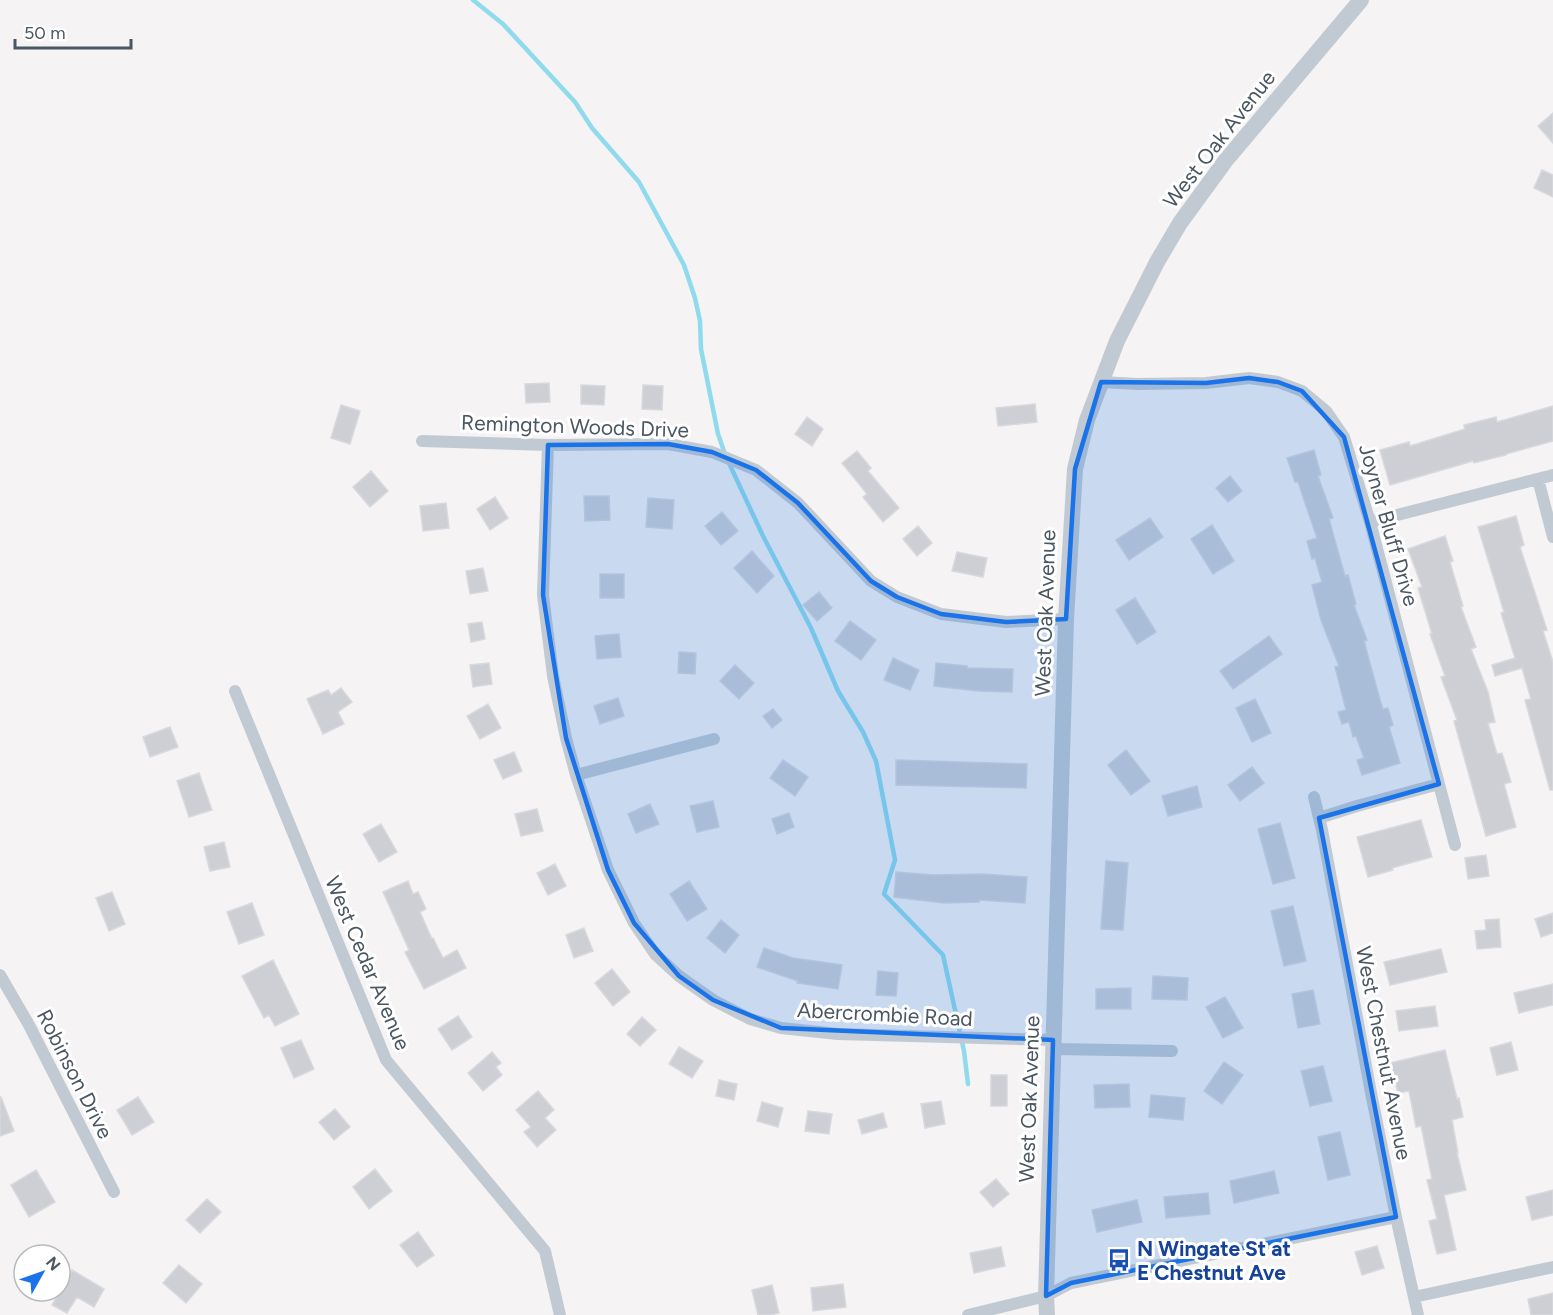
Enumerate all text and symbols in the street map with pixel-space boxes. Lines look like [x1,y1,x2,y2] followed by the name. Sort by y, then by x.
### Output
[15,12,130,50] scale bar
[24,22,66,44] text: 50 m
[1158,65,1280,213] street label: West Oak Avenue
[461,410,689,442] street label: Remington Woods Drive
[1354,441,1424,609] street label: Joyner Bluff Drive
[1030,529,1060,697] street label: West Oak Avenue
[320,872,416,1054] street label: West Cedar Avenue
[1351,944,1417,1162] street label: West Chestnut Avenue
[797,997,973,1031] street label: Abercrombie Road
[32,1005,118,1143] street label: Robinson Drive
[1014,1015,1044,1183] street label: West Oak Avenue
[1137,1236,1291,1285] place label: N Wingate St at E Chestnut Ave
[12,1243,72,1303] north arrow
[1106,1247,1132,1273] bus stop icon: N Wingate St at E Chestnut Ave
[42,1253,64,1275] text: N

